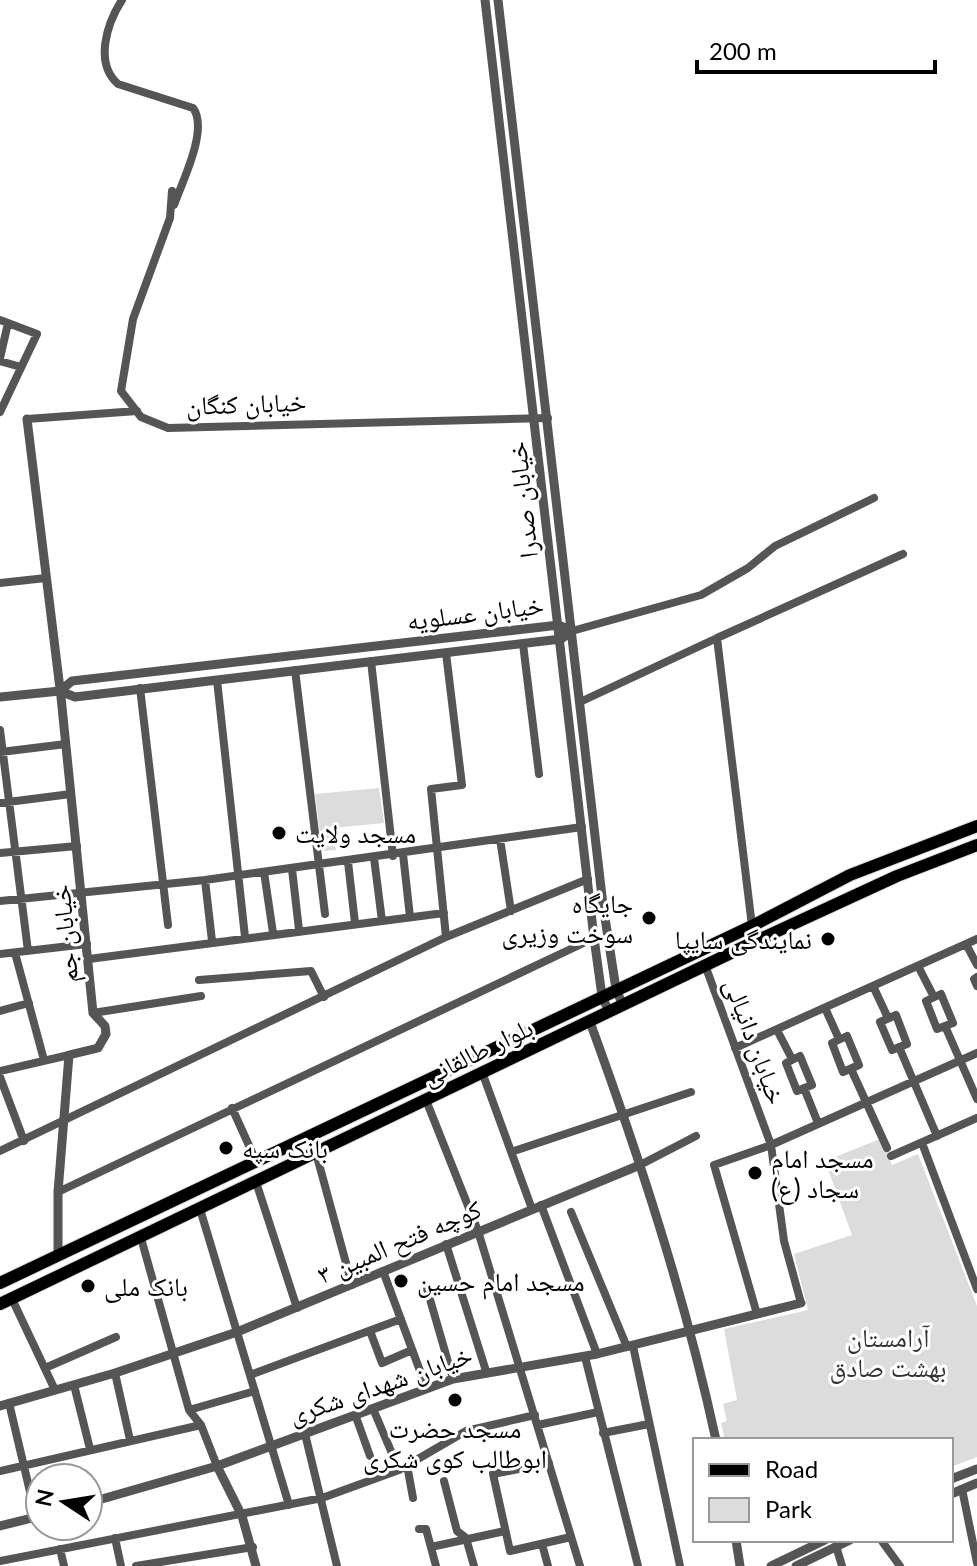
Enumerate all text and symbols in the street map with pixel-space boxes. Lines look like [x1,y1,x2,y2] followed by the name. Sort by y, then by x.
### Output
[697,24,935,74] scale bar
[709,36,777,65] text: 200 m
[185,385,307,422] street label: خیابان کنگان
[500,440,545,560] street label: خیابان صدرا
[405,588,545,637] street label: خیابان عسلویه
[295,817,416,849] place label: مسجد ولایت
[270,824,288,842] marker: مسجد ولایت
[44,883,86,984] street label: خیابان جم
[502,887,633,950] place label: جایگاه سوخت وزیری
[640,909,658,927] marker: جایگاه سوخت وزیری
[675,923,812,956] place label: نمایندگی سایپا
[819,930,837,948] marker: نمایندگی سایپا
[718,974,794,1109] street label: خیابان دانیالی
[416,1010,538,1092] street label: بلوار طالقانی
[242,1132,328,1165] place label: بانک سپه
[217,1139,235,1157] marker: بانک سپه
[771,1142,874,1205] place label: مسجد امام سجاد (ع)
[746,1164,764,1182] marker: مسجد امام سجاد (ع)
[312,1192,487,1292] street label: کوچه فتح المبین ۳
[417,1265,585,1300] place label: مسجد امام حسین
[104,1270,188,1303] place label: بانک ملی
[392,1272,410,1290] marker: مسجد امام حسین
[79,1277,97,1295] marker: بانک ملی
[830,1321,946,1384] park label: آرامستان بهشت صادق
[284,1338,476,1431] street label: خیابان شهدای شکری
[446,1391,464,1409] marker: مسجد حضرت ابوطالب کوی شکری
[363,1412,547,1475] place label: مسجد حضرت ابوطالب کوی شکری
[693,1438,953,1542] legend
[765,1454,818,1483] text: Road
[24,1462,104,1542] north arrow
[29,1487,59,1509] text: N
[765,1494,813,1523] text: Park

